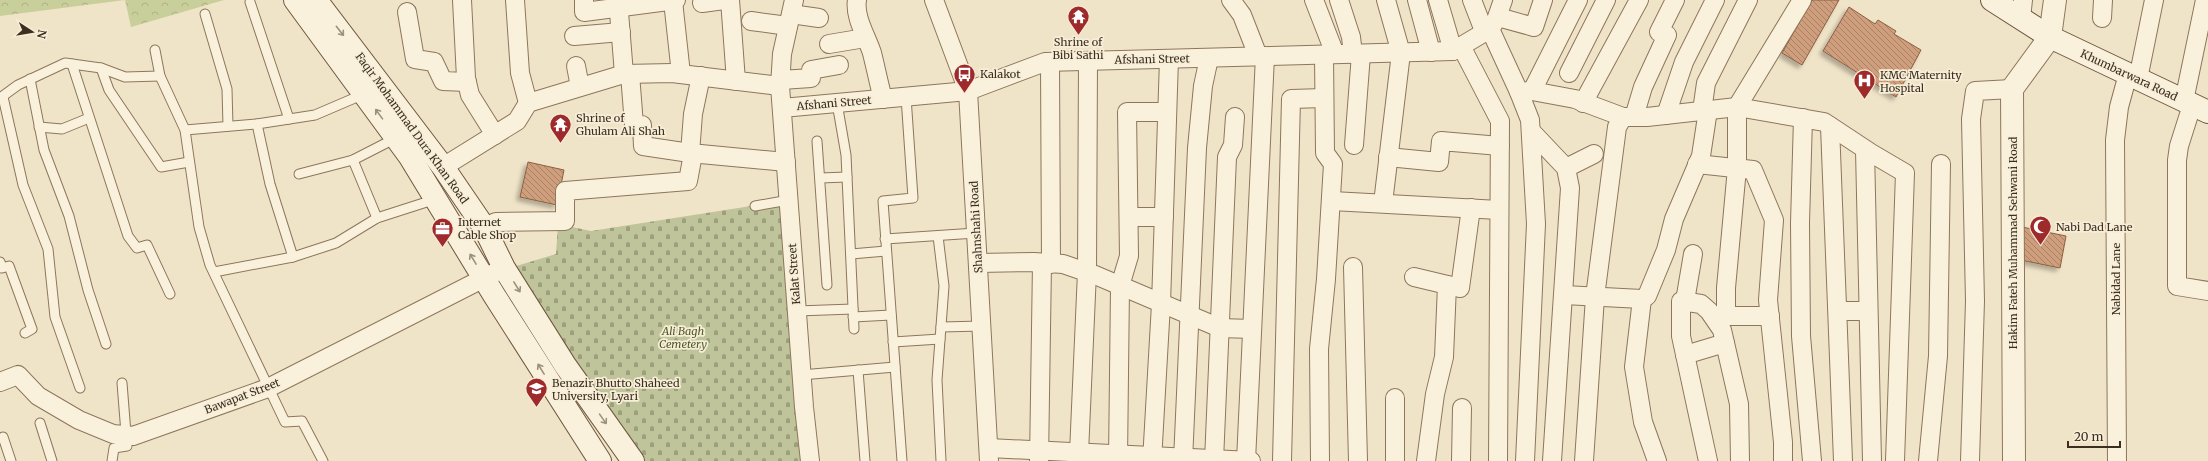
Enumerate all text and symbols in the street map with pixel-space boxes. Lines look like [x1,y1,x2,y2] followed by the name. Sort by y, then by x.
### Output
[1065,3,1091,36] temple icon: Shrine of Bibi Sathi
[12,12,52,52] north arrow
[335,25,344,36] one-way arrow
[34,28,50,40] text: N
[1052,35,1104,62] place label: Shrine of Bibi Sathi
[2078,46,2180,104] street label: Khumbarwara Road
[352,50,472,207] street label: Faqir Mohammad Dura Khan Road
[1113,51,1190,67] street label: Afshani Street
[952,61,978,94] bus stop icon: Kalakot
[980,67,1021,81] place label: Kalakot
[1851,68,1877,101] hospital icon: KMC Maternity Hospital
[1880,68,1962,95] place label: KMC Maternity Hospital
[795,93,873,113] street label: Afshani Street
[375,109,384,120] one-way arrow
[548,111,574,144] temple icon: Shrine of Ghulam Ali Shah
[576,111,666,138] place label: Shrine of Ghulam Ali Shah
[2006,136,2020,349] street label: Hakim Fateh Muhammad Sehwani Road
[967,180,985,274] street label: Shahnshahi Road
[2028,214,2054,247] mosque icon: Nabi Dad Lane
[430,215,456,248] office icon: Internet Cable Shop
[458,215,516,242] place label: Internet Cable Shop
[2056,220,2133,234] place label: Nabi Dad Lane
[785,242,803,305] street label: Kalat Street
[2109,243,2123,315] street label: Nabidad Lane
[468,253,476,265] one-way arrow
[513,281,521,293] one-way arrow
[659,324,707,351] park label: Ali Bagh Cemetery
[537,363,545,375] one-way arrow
[202,375,282,417] street label: Bawapat Street
[523,376,549,409] school or university icon: Benazir Bhutto Shaheed University, Lyari
[552,376,680,403] place label: Benazir Bhutto Shaheed University, Lyari
[599,413,607,424] one-way arrow
[2068,423,2120,449] scale bar
[2074,429,2103,444] text: 20 m

